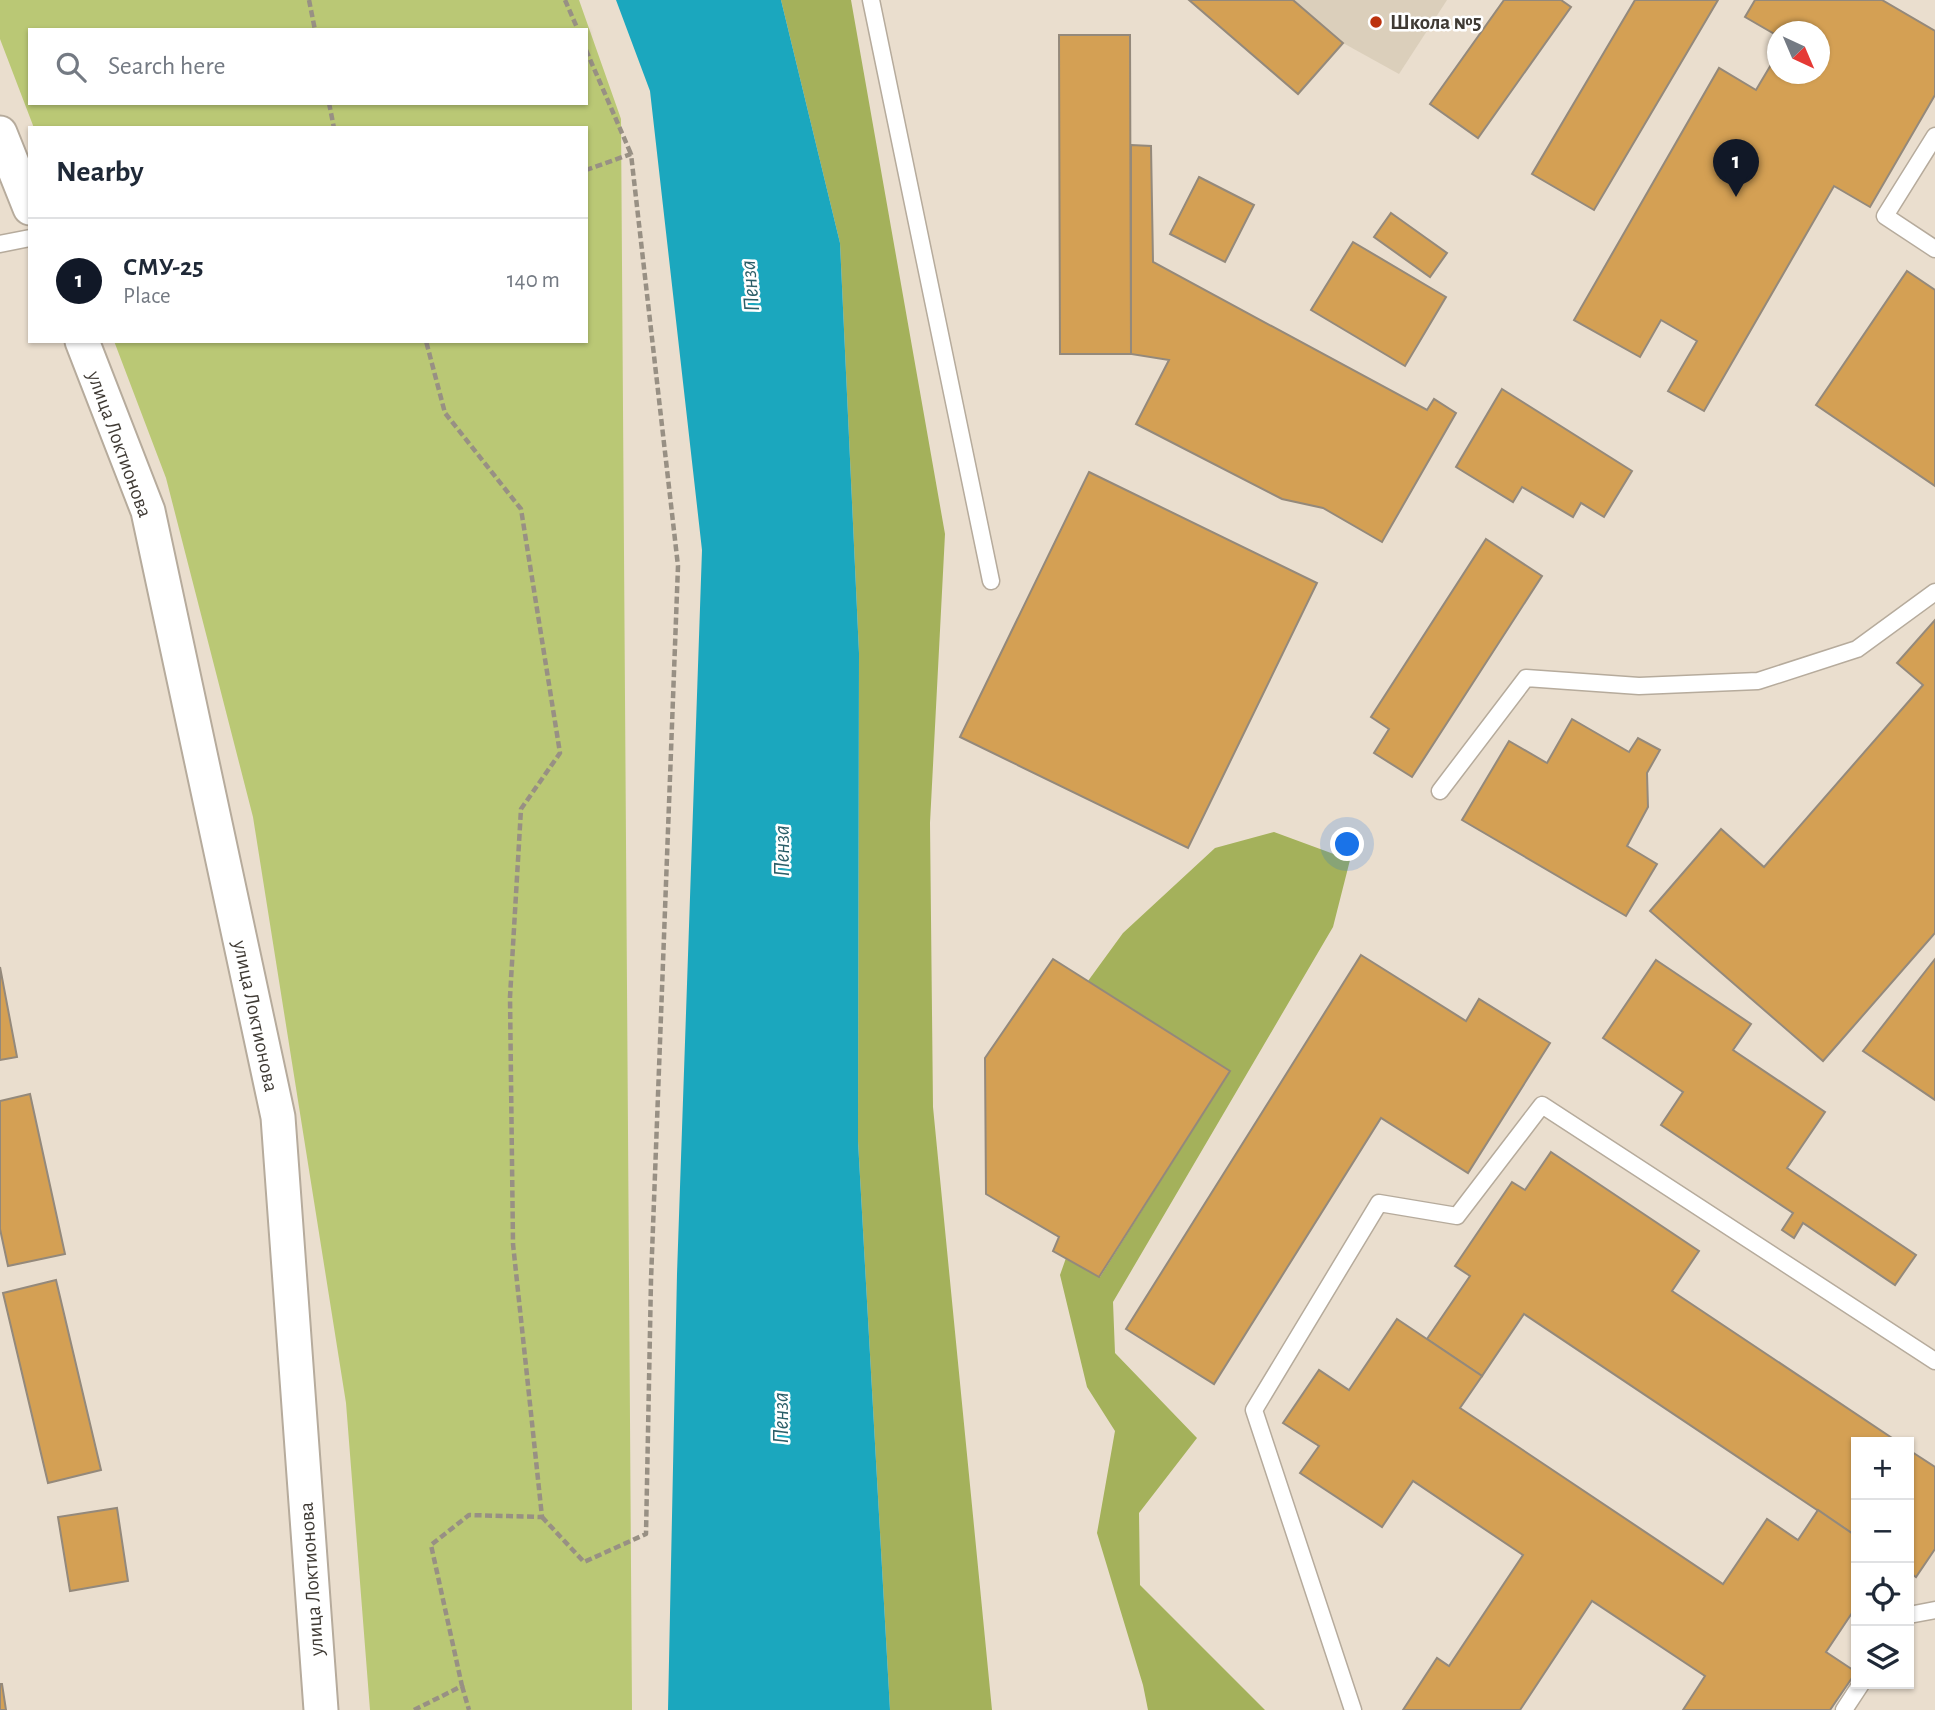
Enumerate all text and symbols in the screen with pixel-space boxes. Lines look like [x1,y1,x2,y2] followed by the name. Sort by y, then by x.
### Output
[1390,12,1482,33] place label: Школа №5
[1368,14,1384,30] marker: Школа №5
[1767,21,1830,84] north arrow
[28,28,588,105] search box
[52,48,90,86] icon: search
[108,53,226,79] text: Search here
[1713,139,1759,197] pin: 1
[56,157,144,187] text: Nearby
[123,254,204,280] text: СМУ-25
[737,259,764,313] water label: Пенза
[75,269,83,292] text: 1
[507,269,560,292] text: 140 m
[123,285,171,308] text: Place
[83,367,156,521] street label: улица Локтионова
[771,825,794,877] water label: Пенза
[1330,827,1364,861] your location
[229,937,282,1094] street label: улица Локтионова
[770,1392,793,1444] water label: Пенза
[1851,1437,1914,1689] map controls
[1851,1437,1914,1500] button: +
[1851,1500,1914,1563] button: −
[296,1501,327,1658] street label: улица Локтионова
[1851,1563,1914,1626] button: locate
[1851,1626,1914,1689] button: layers

